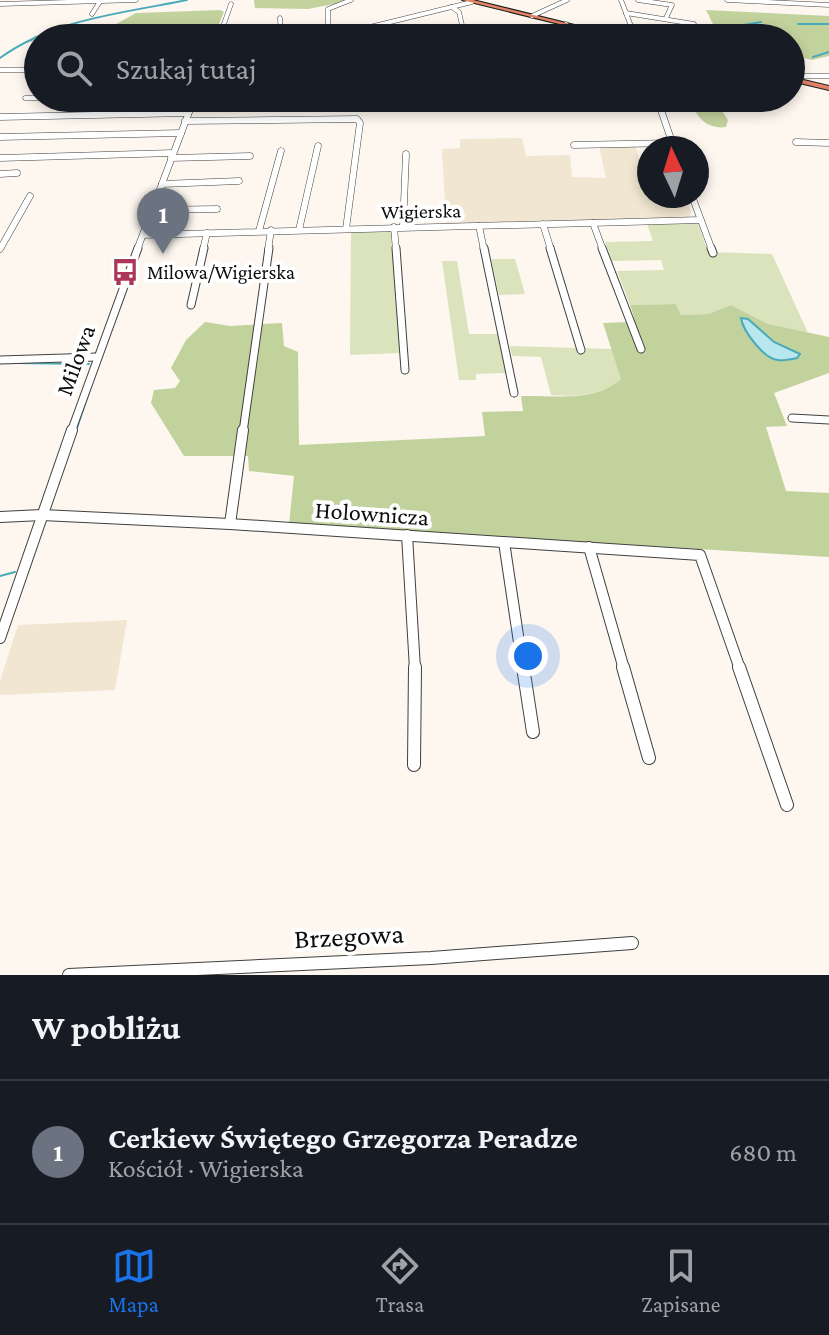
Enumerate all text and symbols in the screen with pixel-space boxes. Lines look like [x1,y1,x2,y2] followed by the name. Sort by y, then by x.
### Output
[24,24,805,112] search box
[52,46,96,90] icon: search
[116,52,256,85] text: Szukaj tutaj
[637,136,709,208] north arrow
[137,188,189,254] pin: 1
[381,199,461,224] street label: Wigierska
[110,257,140,287] bus stop icon: Milowa/Wigierska
[147,261,295,284] place label: Milowa/Wigierska
[50,321,100,399] street label: Milowa
[314,496,430,530] street label: Holownicza
[508,636,548,676] your location
[293,918,405,954] street label: Brzegowa
[32,1009,181,1046] text: W pobliżu
[108,1121,578,1154] text: Cerkiew Świętego Grzegorza Peradze
[53,1138,63,1167] text: 1
[729,1138,797,1167] text: 680 m
[108,1154,304,1183] text: Kościół · Wigierska
[109,1244,159,1317] tab: Mapa
[376,1244,424,1317] tab: Trasa
[641,1244,720,1317] tab: Zapisane

